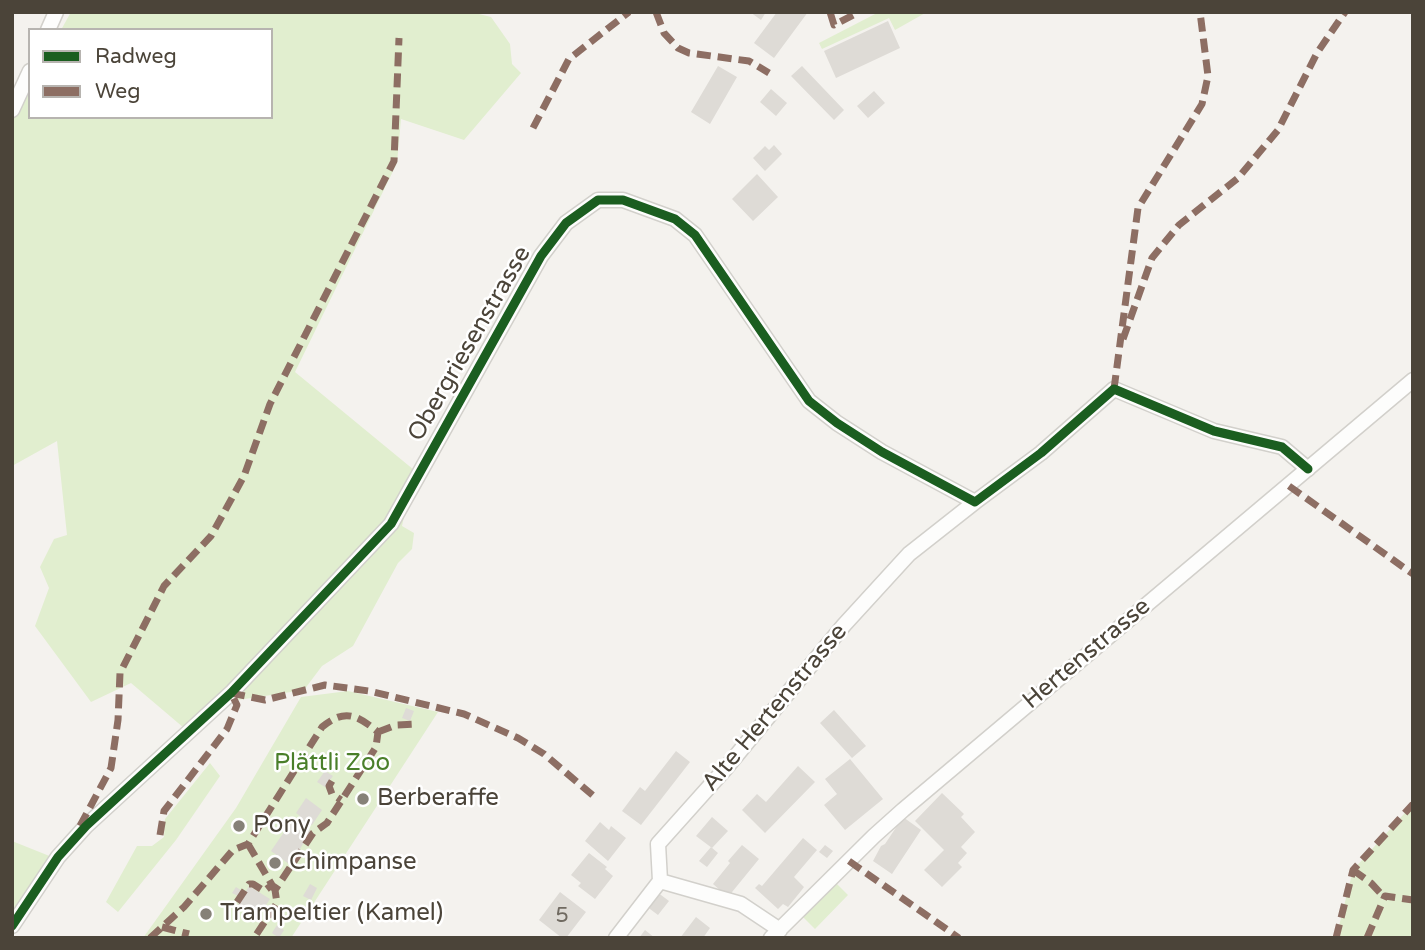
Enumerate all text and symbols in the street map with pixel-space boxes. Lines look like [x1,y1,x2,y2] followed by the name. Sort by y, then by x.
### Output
[28,28,273,119] legend
[95,44,177,69] text: Radweg
[95,79,140,104] text: Weg
[402,241,538,447] street label: Obergriesenstrasse
[1017,592,1157,716] street label: Hertenstrasse
[696,618,854,798] street label: Alte Hertenstrasse
[274,750,390,778] park label: Plättli Zoo
[377,785,499,813] place label: Berberaffe
[355,791,371,807] marker: Berberaffe
[253,812,311,840] place label: Pony
[231,818,247,834] marker: Pony
[289,849,417,877] place label: Chimpanse
[267,855,283,871] marker: Chimpanse
[220,900,443,928] place label: Trampeltier (Kamel)
[555,903,569,929] house number: 5
[198,906,214,922] marker: Trampeltier (Kamel)

